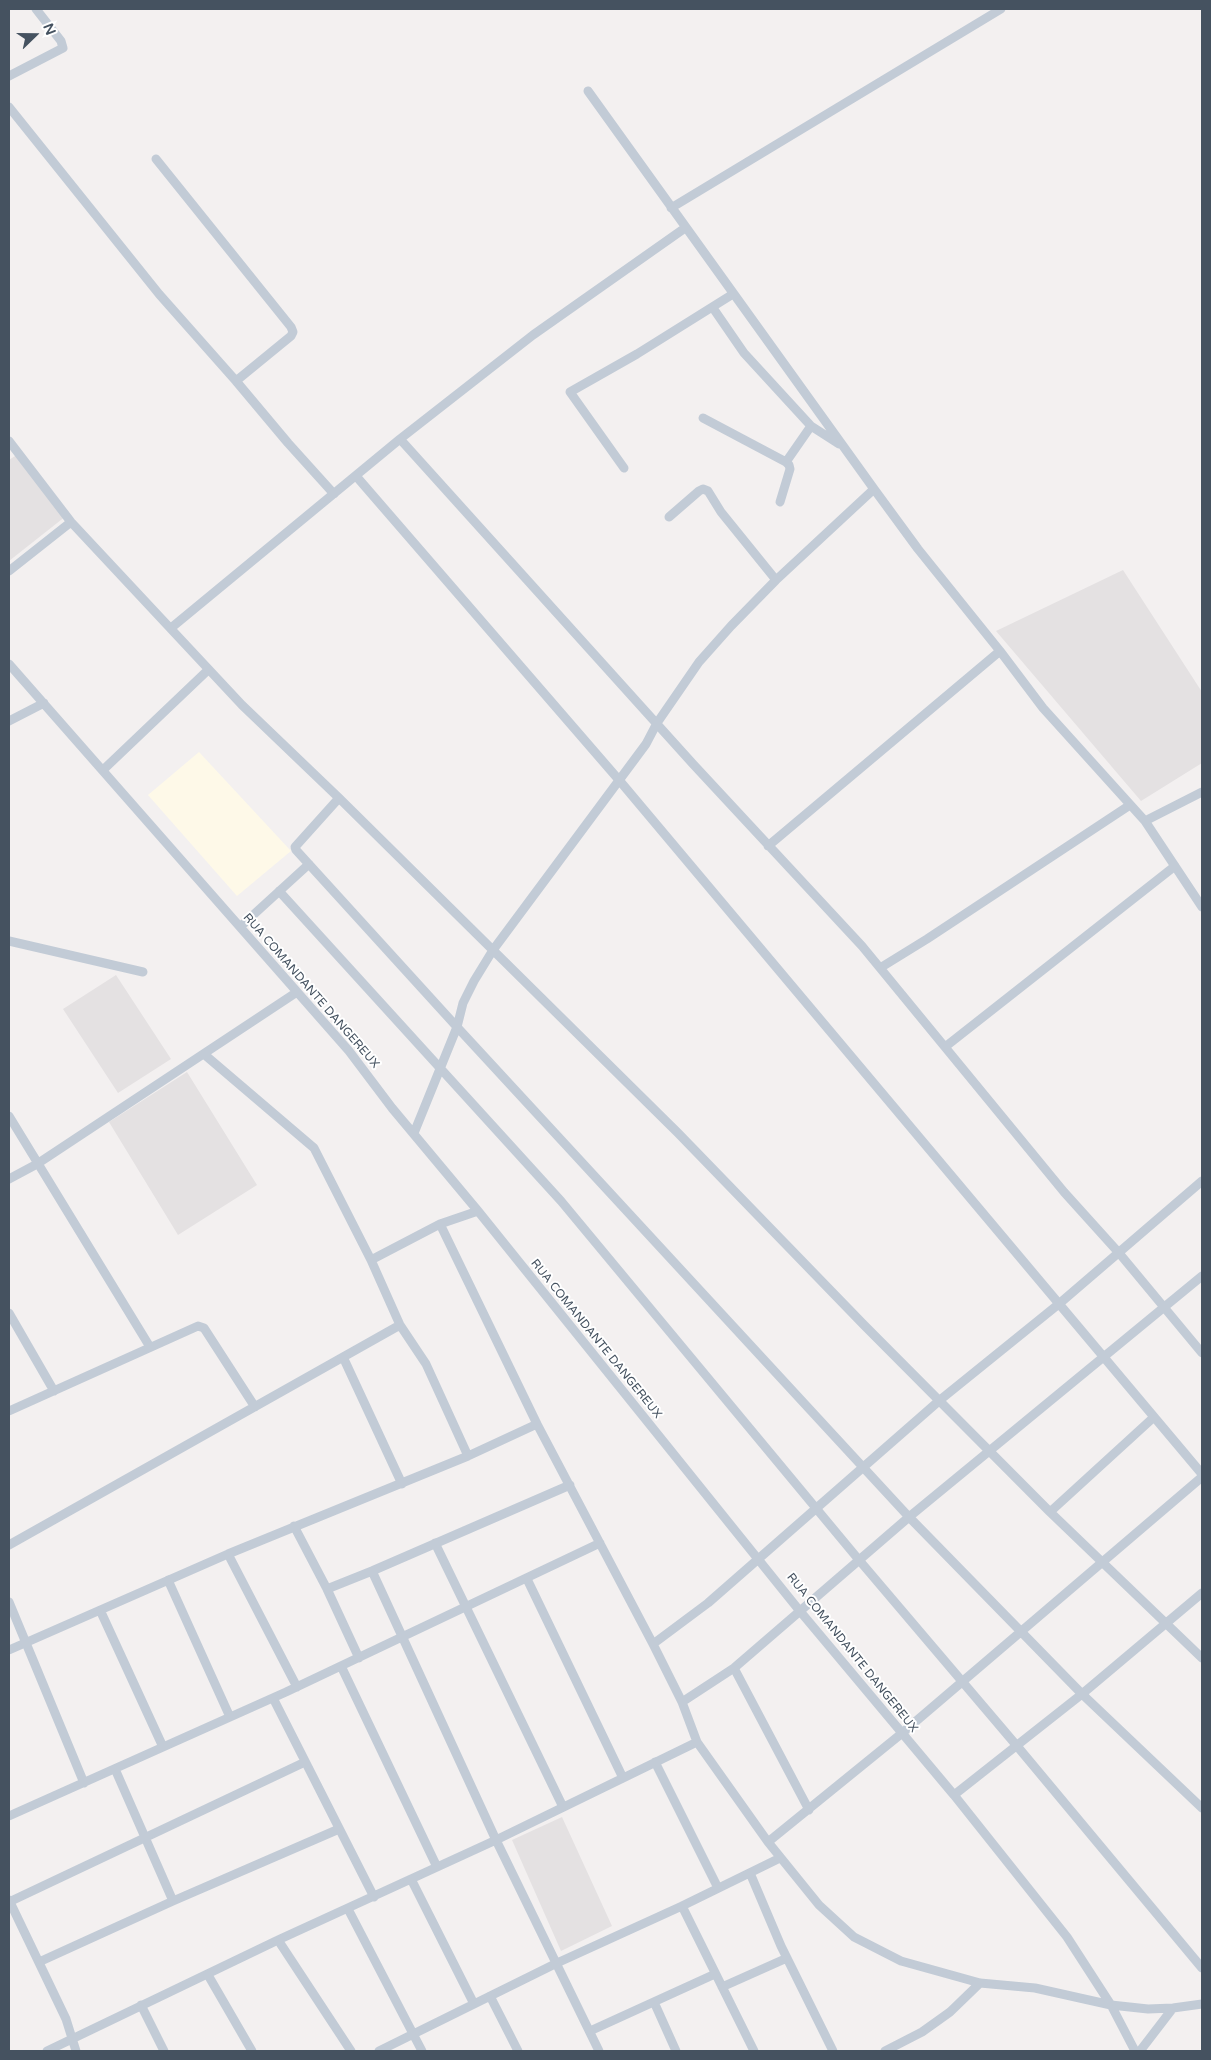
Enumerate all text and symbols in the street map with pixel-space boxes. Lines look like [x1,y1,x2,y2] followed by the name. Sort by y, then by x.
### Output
[10,10,60,60] north arrow
[39,21,59,38] text: N
[240,911,382,1071] street label: RUA COMANDANTE DANGEREUX
[527,1257,665,1421] street label: RUA COMANDANTE DANGEREUX
[783,1571,921,1735] street label: RUA COMANDANTE DANGEREUX

